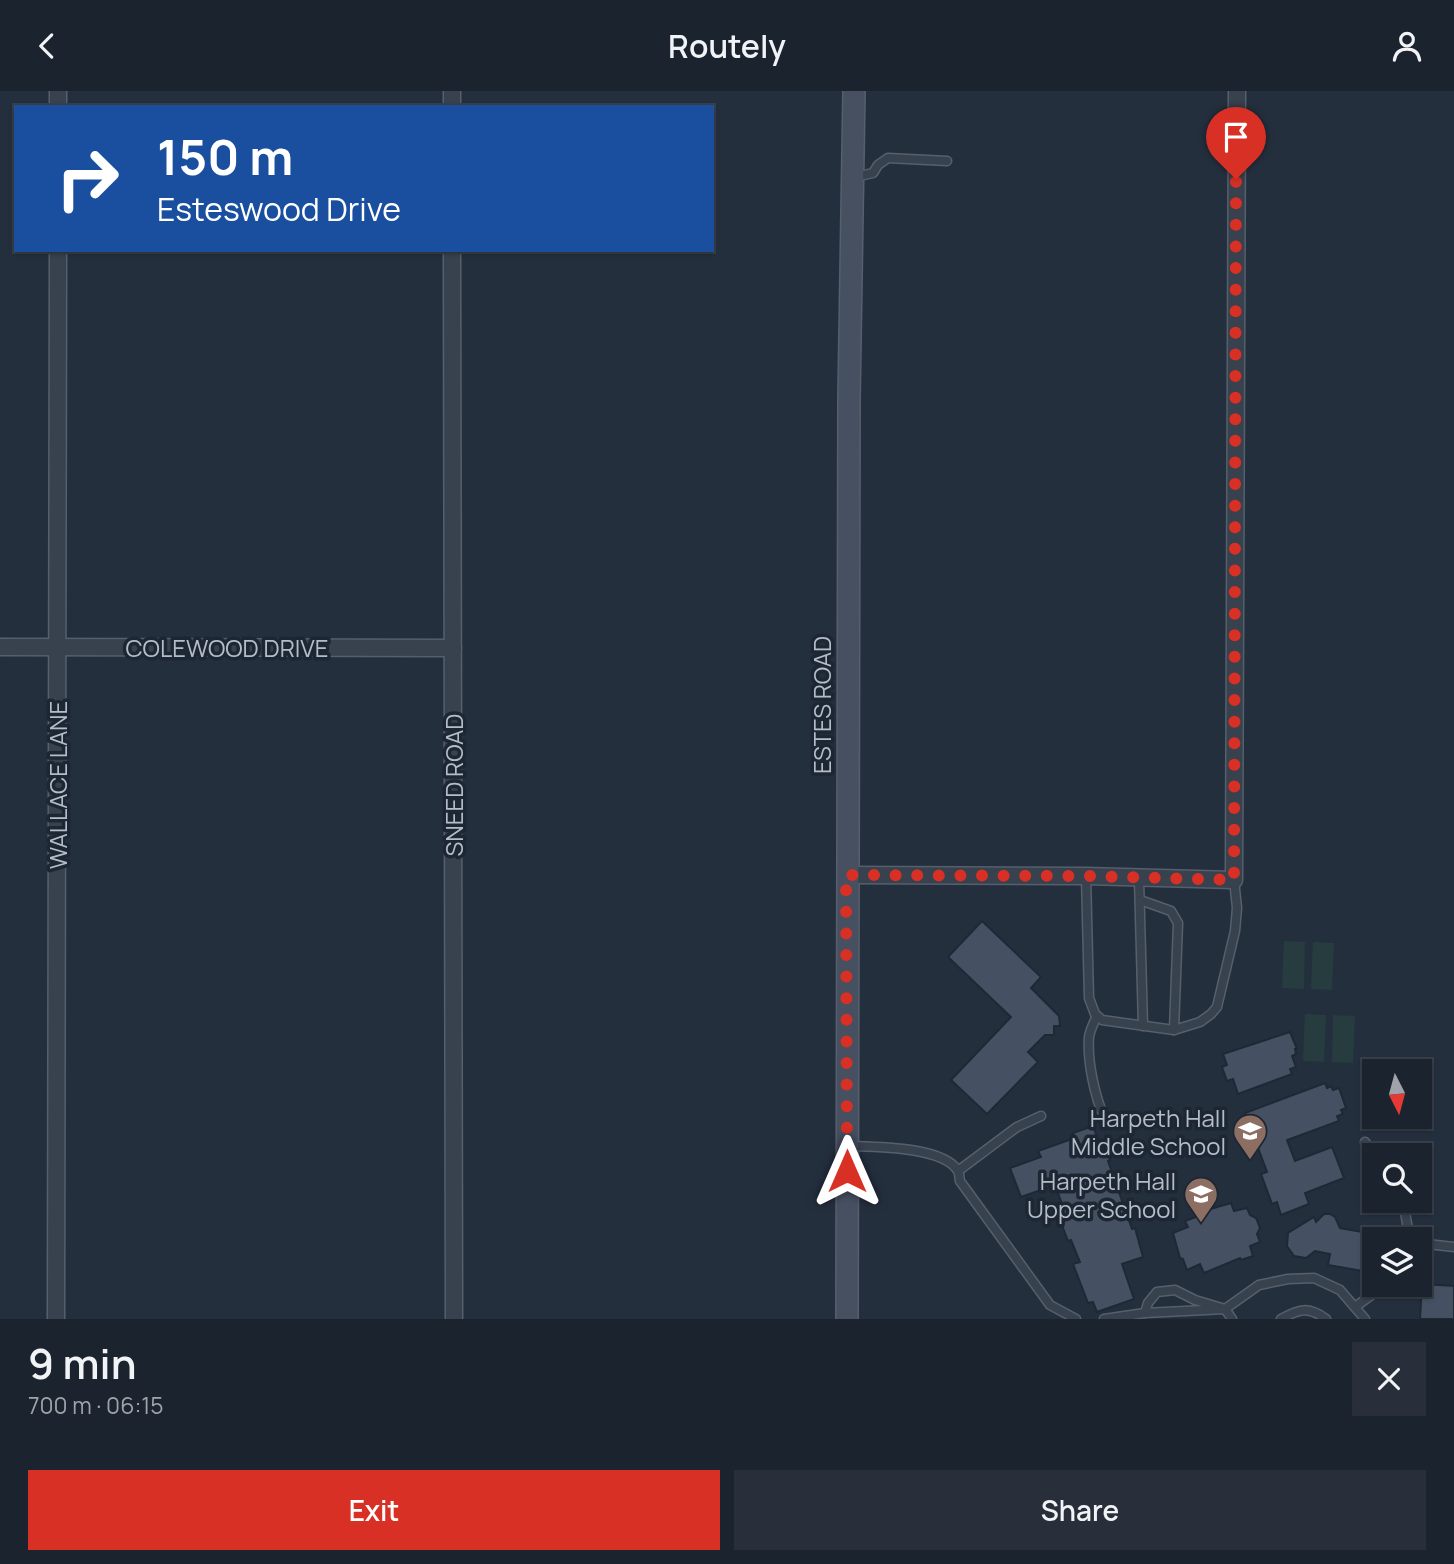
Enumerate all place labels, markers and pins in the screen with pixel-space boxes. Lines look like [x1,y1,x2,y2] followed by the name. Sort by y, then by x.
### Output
[1206,107,1266,179] pin
[1071,1101,1226,1162] place label: Harpeth Hall Middle School
[1231,1112,1269,1161] school or university icon: Harpeth Hall Middle School
[1027,1164,1176,1225] place label: Harpeth Hall Upper School
[1182,1175,1220,1224] school or university icon: Harpeth Hall Upper School

